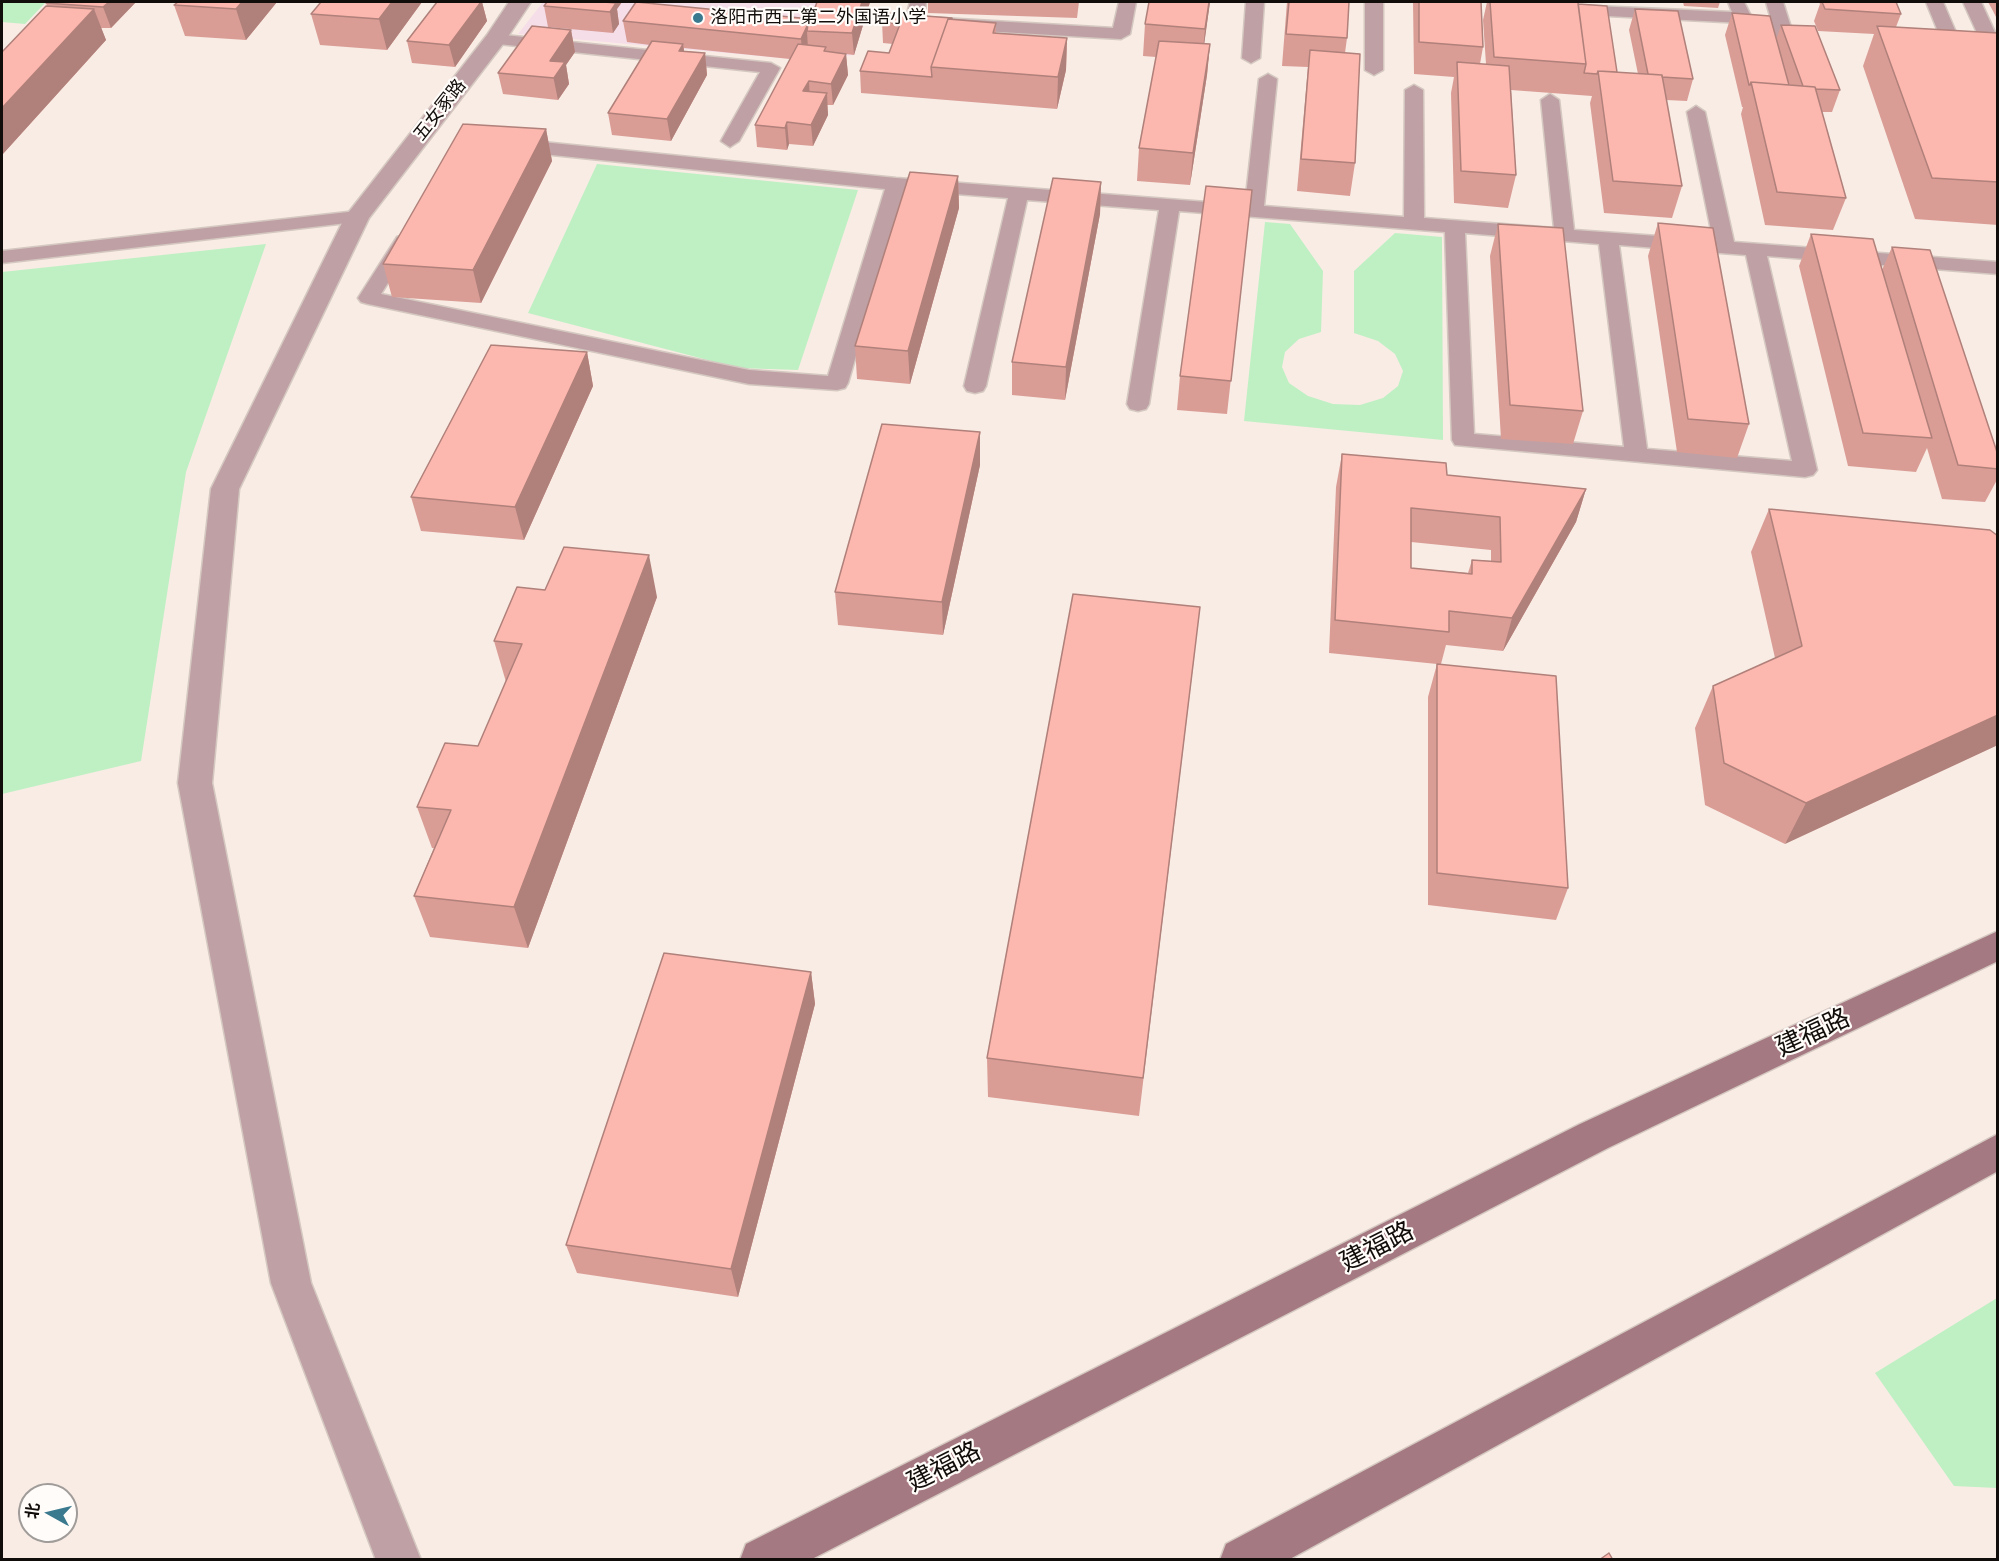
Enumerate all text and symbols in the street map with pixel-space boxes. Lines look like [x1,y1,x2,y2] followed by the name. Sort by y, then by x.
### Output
[710,7,926,29] place label: 洛阳市西工第二外国语小学
[691,11,705,25] marker: 洛阳市西工第二外国语小学
[409,75,471,145] street label: 五女冢路
[1771,1002,1855,1064] street label: 建福路
[1335,1215,1419,1279] street label: 建福路
[902,1435,986,1499] street label: 建福路
[18,1483,78,1543] north arrow
[21,1501,43,1520] text: 北

